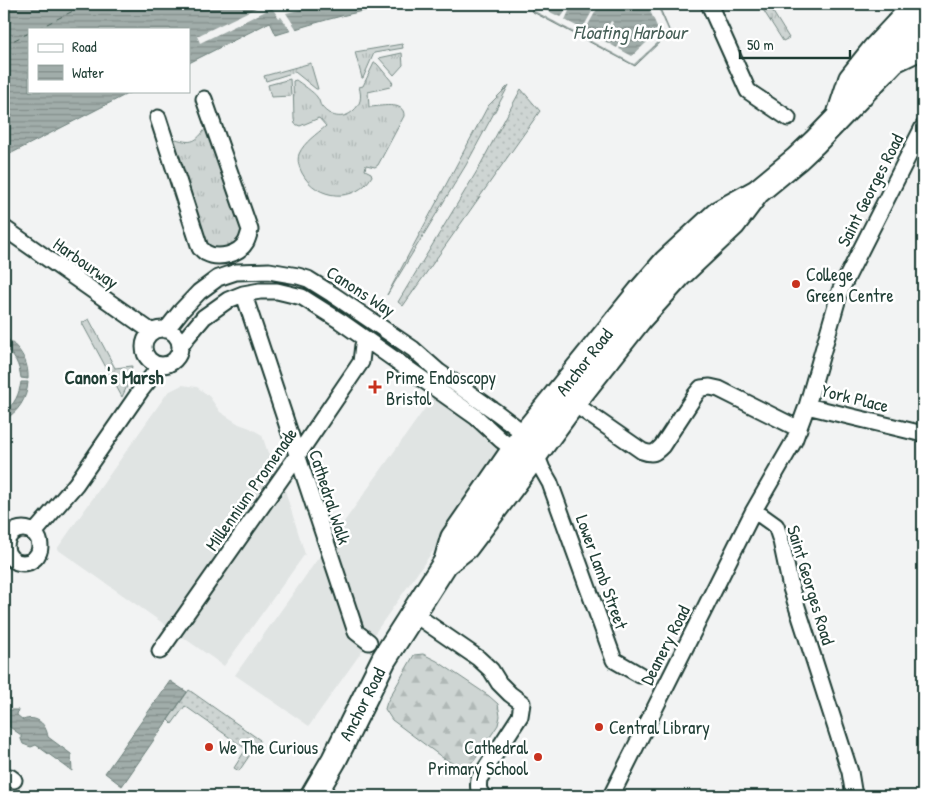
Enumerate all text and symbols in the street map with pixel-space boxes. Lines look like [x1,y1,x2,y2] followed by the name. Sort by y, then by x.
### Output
[573,19,689,45] water label: Floating Harbour
[28,28,190,92] legend
[740,28,850,60] scale bar
[747,34,774,55] text: 50 m
[72,36,97,57] text: Road
[72,62,104,83] text: Water
[831,129,909,251] street label: Saint Georges Road
[48,231,124,295] street label: Harbourway
[322,259,401,323] street label: Canons Way
[806,262,894,308] place label: College Green Centre
[790,278,802,290] marker: College Green Centre
[550,323,618,401] street label: Anchor Road
[65,364,163,390] district label: Canon's Marsh
[386,365,496,411] place label: Prime Endoscopy Bristol
[819,378,891,418] street label: York Place
[368,380,382,394] marker: Prime Endoscopy Bristol
[199,422,303,556] street label: Millennium Promenade
[303,446,357,548] street label: Cathedral Walk
[570,511,635,633] street label: Lower Lamb Street
[781,522,841,648] street label: Saint Georges Road
[634,601,696,689] street label: Deanery Road
[333,663,391,745] street label: Anchor Road
[609,715,710,740] place label: Central Library
[593,721,605,733] marker: Central Library
[219,735,318,760] place label: We The Curious
[428,735,528,781] place label: Cathedral Primary School
[203,741,215,753] marker: We The Curious
[532,751,544,763] marker: Cathedral Primary School

